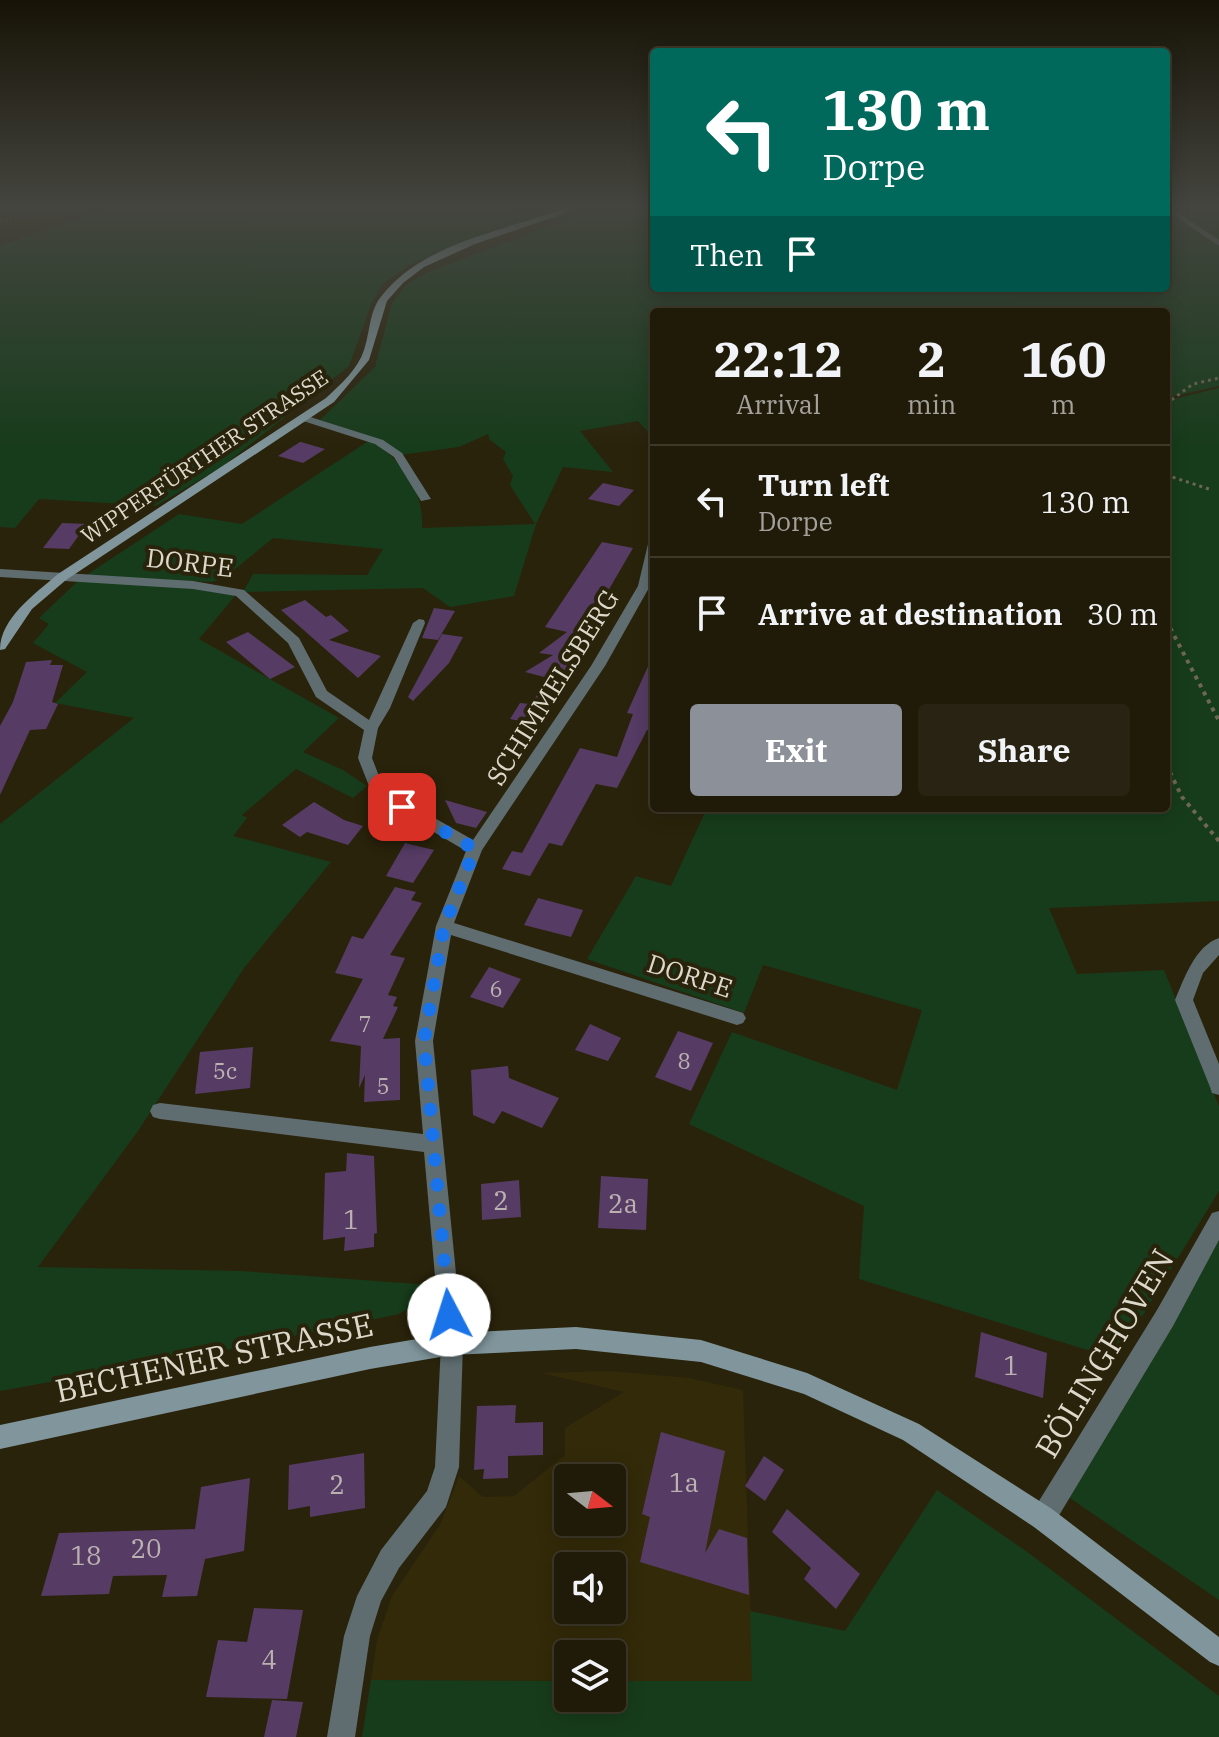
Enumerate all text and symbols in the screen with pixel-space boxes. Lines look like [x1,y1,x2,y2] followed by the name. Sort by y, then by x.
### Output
[822,73,990,145] text: 130 m
[690,80,794,184] icon: left
[822,143,925,190] text: Dorpe
[780,232,824,276] icon: arrive
[690,235,764,274] text: Then
[714,328,843,390] text: 22:12
[917,328,946,390] text: 2
[1020,328,1106,390] text: 160
[75,362,333,550] street label: WIPPERFÜRTHER STRASSE
[736,387,821,421] text: Arrival
[907,387,956,421] text: min
[1051,387,1076,421] text: m
[758,465,890,504] text: Turn left
[690,479,734,523] icon: left
[1040,482,1130,521] text: 130 m
[758,504,833,538] text: Dorpe
[144,540,236,584] street label: DORPE
[478,583,626,791] street label: SCHIMMELSBERG
[690,591,734,635] icon: arrive
[758,594,1063,633] text: Arrive at destination
[1087,594,1158,633] text: 30 m
[690,704,902,796] button: Exit
[918,704,1130,796] button: Share
[368,773,436,841] pin
[380,785,424,829] icon: arrive
[643,945,737,1005] street label: DORPE
[489,974,503,1003] house number: 6
[358,1009,372,1038] house number: 7
[677,1046,691,1075] house number: 8
[213,1056,237,1085] house number: 5c
[376,1071,390,1100] house number: 5
[493,1183,509,1217] house number: 2
[608,1186,638,1220] house number: 2a
[343,1202,359,1236] house number: 1
[1025,1241,1183,1465] street label: BÖLINGHOVEN
[407,1273,491,1357] position arrow
[51,1303,377,1411] street label: BECHENER STRASSE
[1003,1348,1019,1382] house number: 1
[554,1464,626,1536] north arrow
[554,1464,626,1712] map controls
[669,1465,699,1499] house number: 1a
[329,1467,345,1501] house number: 2
[130,1531,162,1565] house number: 20
[70,1538,102,1572] house number: 18
[554,1552,626,1624] button: sound
[554,1640,626,1712] button: layers
[261,1642,277,1676] house number: 4

